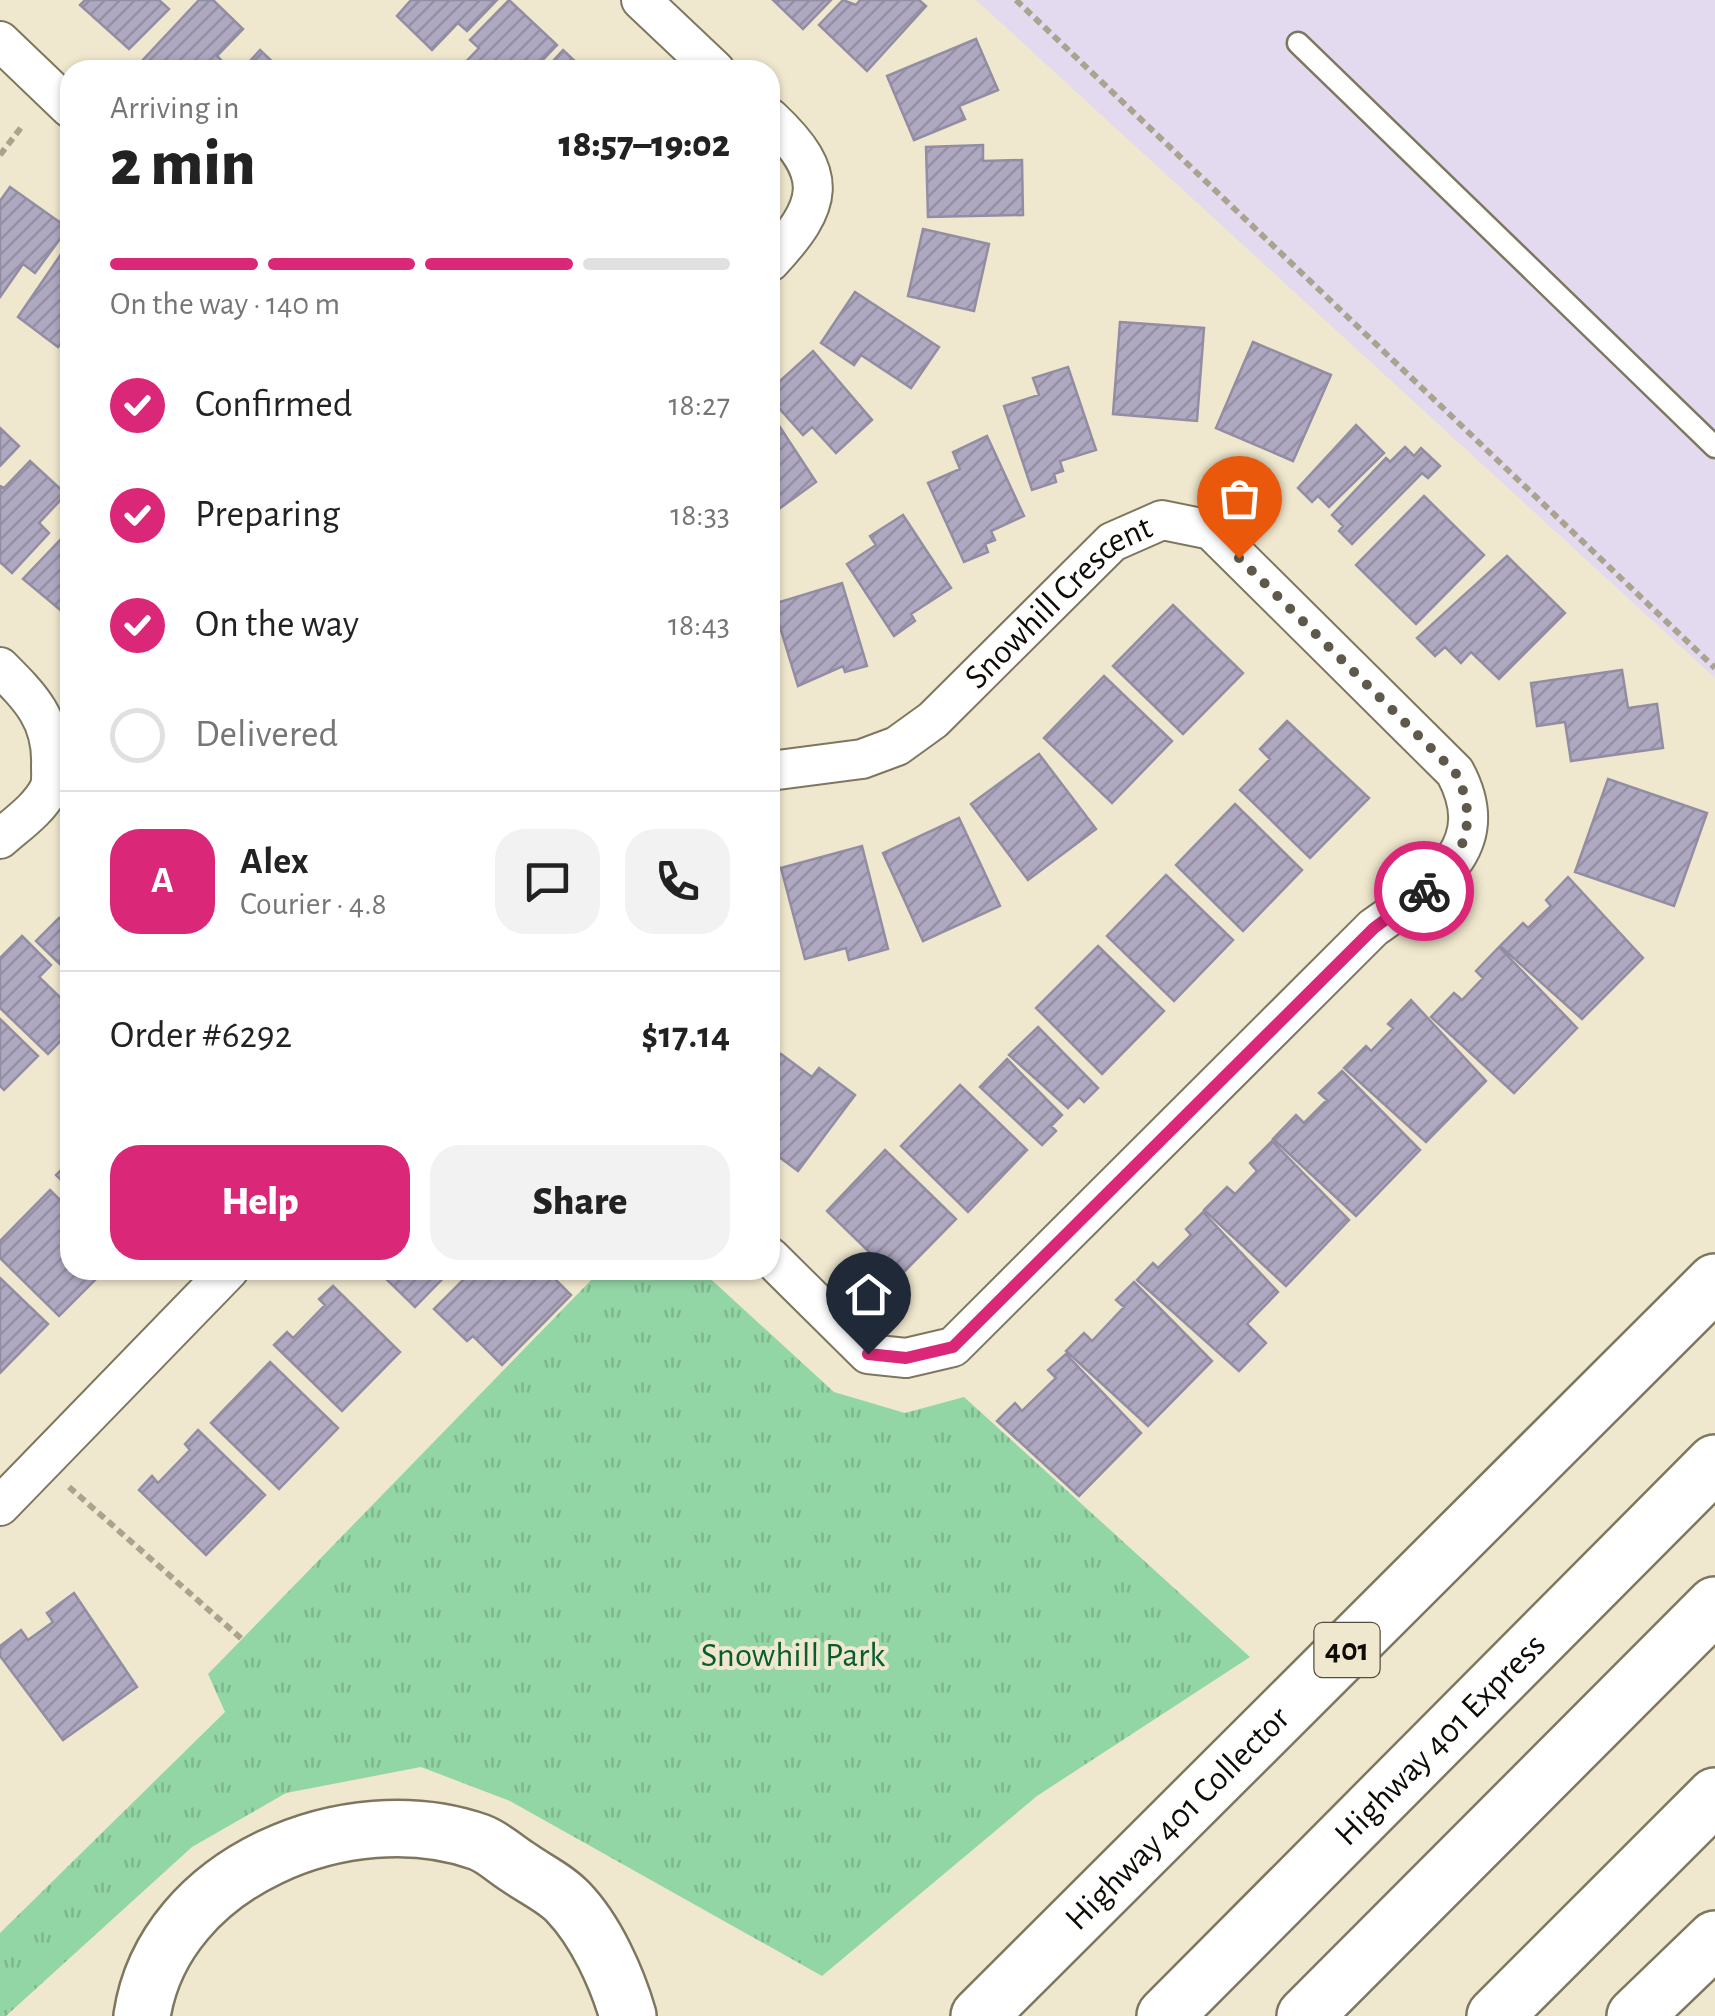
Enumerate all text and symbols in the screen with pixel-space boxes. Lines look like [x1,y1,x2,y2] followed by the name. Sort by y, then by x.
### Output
[110,92,239,124] text: Arriving in
[559,126,730,164] text: 18:57–19:02
[110,132,256,197] text: 2 min
[110,288,340,320] text: On the way · 140 m
[110,378,165,433] icon: check
[195,386,352,424] text: Confirmed
[669,389,730,421] text: 18:27
[1197,456,1282,559] pin
[1212,471,1267,526] icon: bag
[110,488,165,543] icon: check
[195,496,340,534] text: Preparing
[670,499,730,531] text: 18:33
[958,509,1157,695] street label: Snowhill Crescent
[110,598,165,653] icon: check
[195,606,359,644] text: On the way
[668,609,730,641] text: 18:43
[195,716,338,754] text: Delivered
[495,829,600,934] button: chat
[625,829,730,934] button: phone
[1374,841,1474,941] courier
[240,843,309,881] text: Alex
[151,862,174,900] text: A
[1397,864,1452,919] icon: bike
[240,888,387,920] text: Courier · 4.8
[110,1017,292,1055] text: Order #6292
[641,1017,730,1055] text: $17.14
[110,1145,410,1260] button: Help
[430,1145,730,1260] button: Share
[826,1252,911,1355] pin
[841,1267,896,1322] icon: home
[1314,1623,1380,1677] road number: 401
[1328,1627,1552,1852] street label: Highway 401 Express
[701,1638,885,1673] park label: Snowhill Park
[1059,1699,1296,1937] street label: Highway 401 Collector

